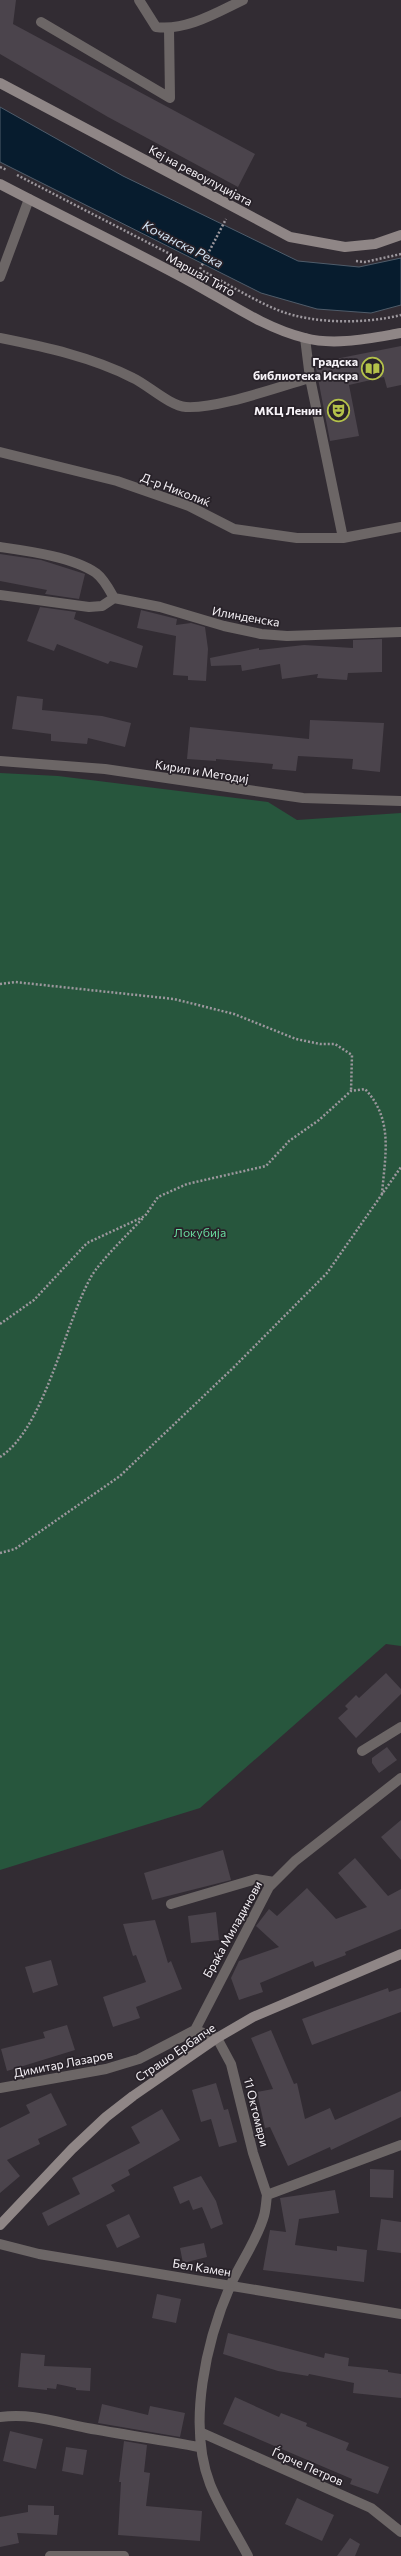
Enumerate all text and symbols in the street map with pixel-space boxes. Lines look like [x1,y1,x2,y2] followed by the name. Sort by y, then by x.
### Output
[147,142,255,208] street label: Кеј на ревоулуцијата
[140,217,226,271] water label: Кочанска Река
[164,249,238,299] street label: Маршал Тито
[253,354,358,382] place label: Градска библиотека Искра
[360,355,386,381] library icon: Градска библиотека Искра
[325,397,351,423] theatre icon: МКЦ Ленин
[254,403,322,417] place label: МКЦ Ленин
[139,469,213,509] street label: Д-р Николиќ
[211,603,281,629] street label: Илинденска
[154,757,250,785] street label: Кирил и Методиј
[174,1225,226,1239] park label: Локубија
[200,1878,264,1980] street label: Браќа Миладинови
[132,2020,218,2084] street label: Страшо Ербапче
[12,2047,114,2079] street label: Димитар Лазаров
[242,2076,272,2148] street label: 11 Октомври
[172,2255,232,2279] street label: Бел Камен
[270,2444,346,2488] street label: Ѓорче Петров

